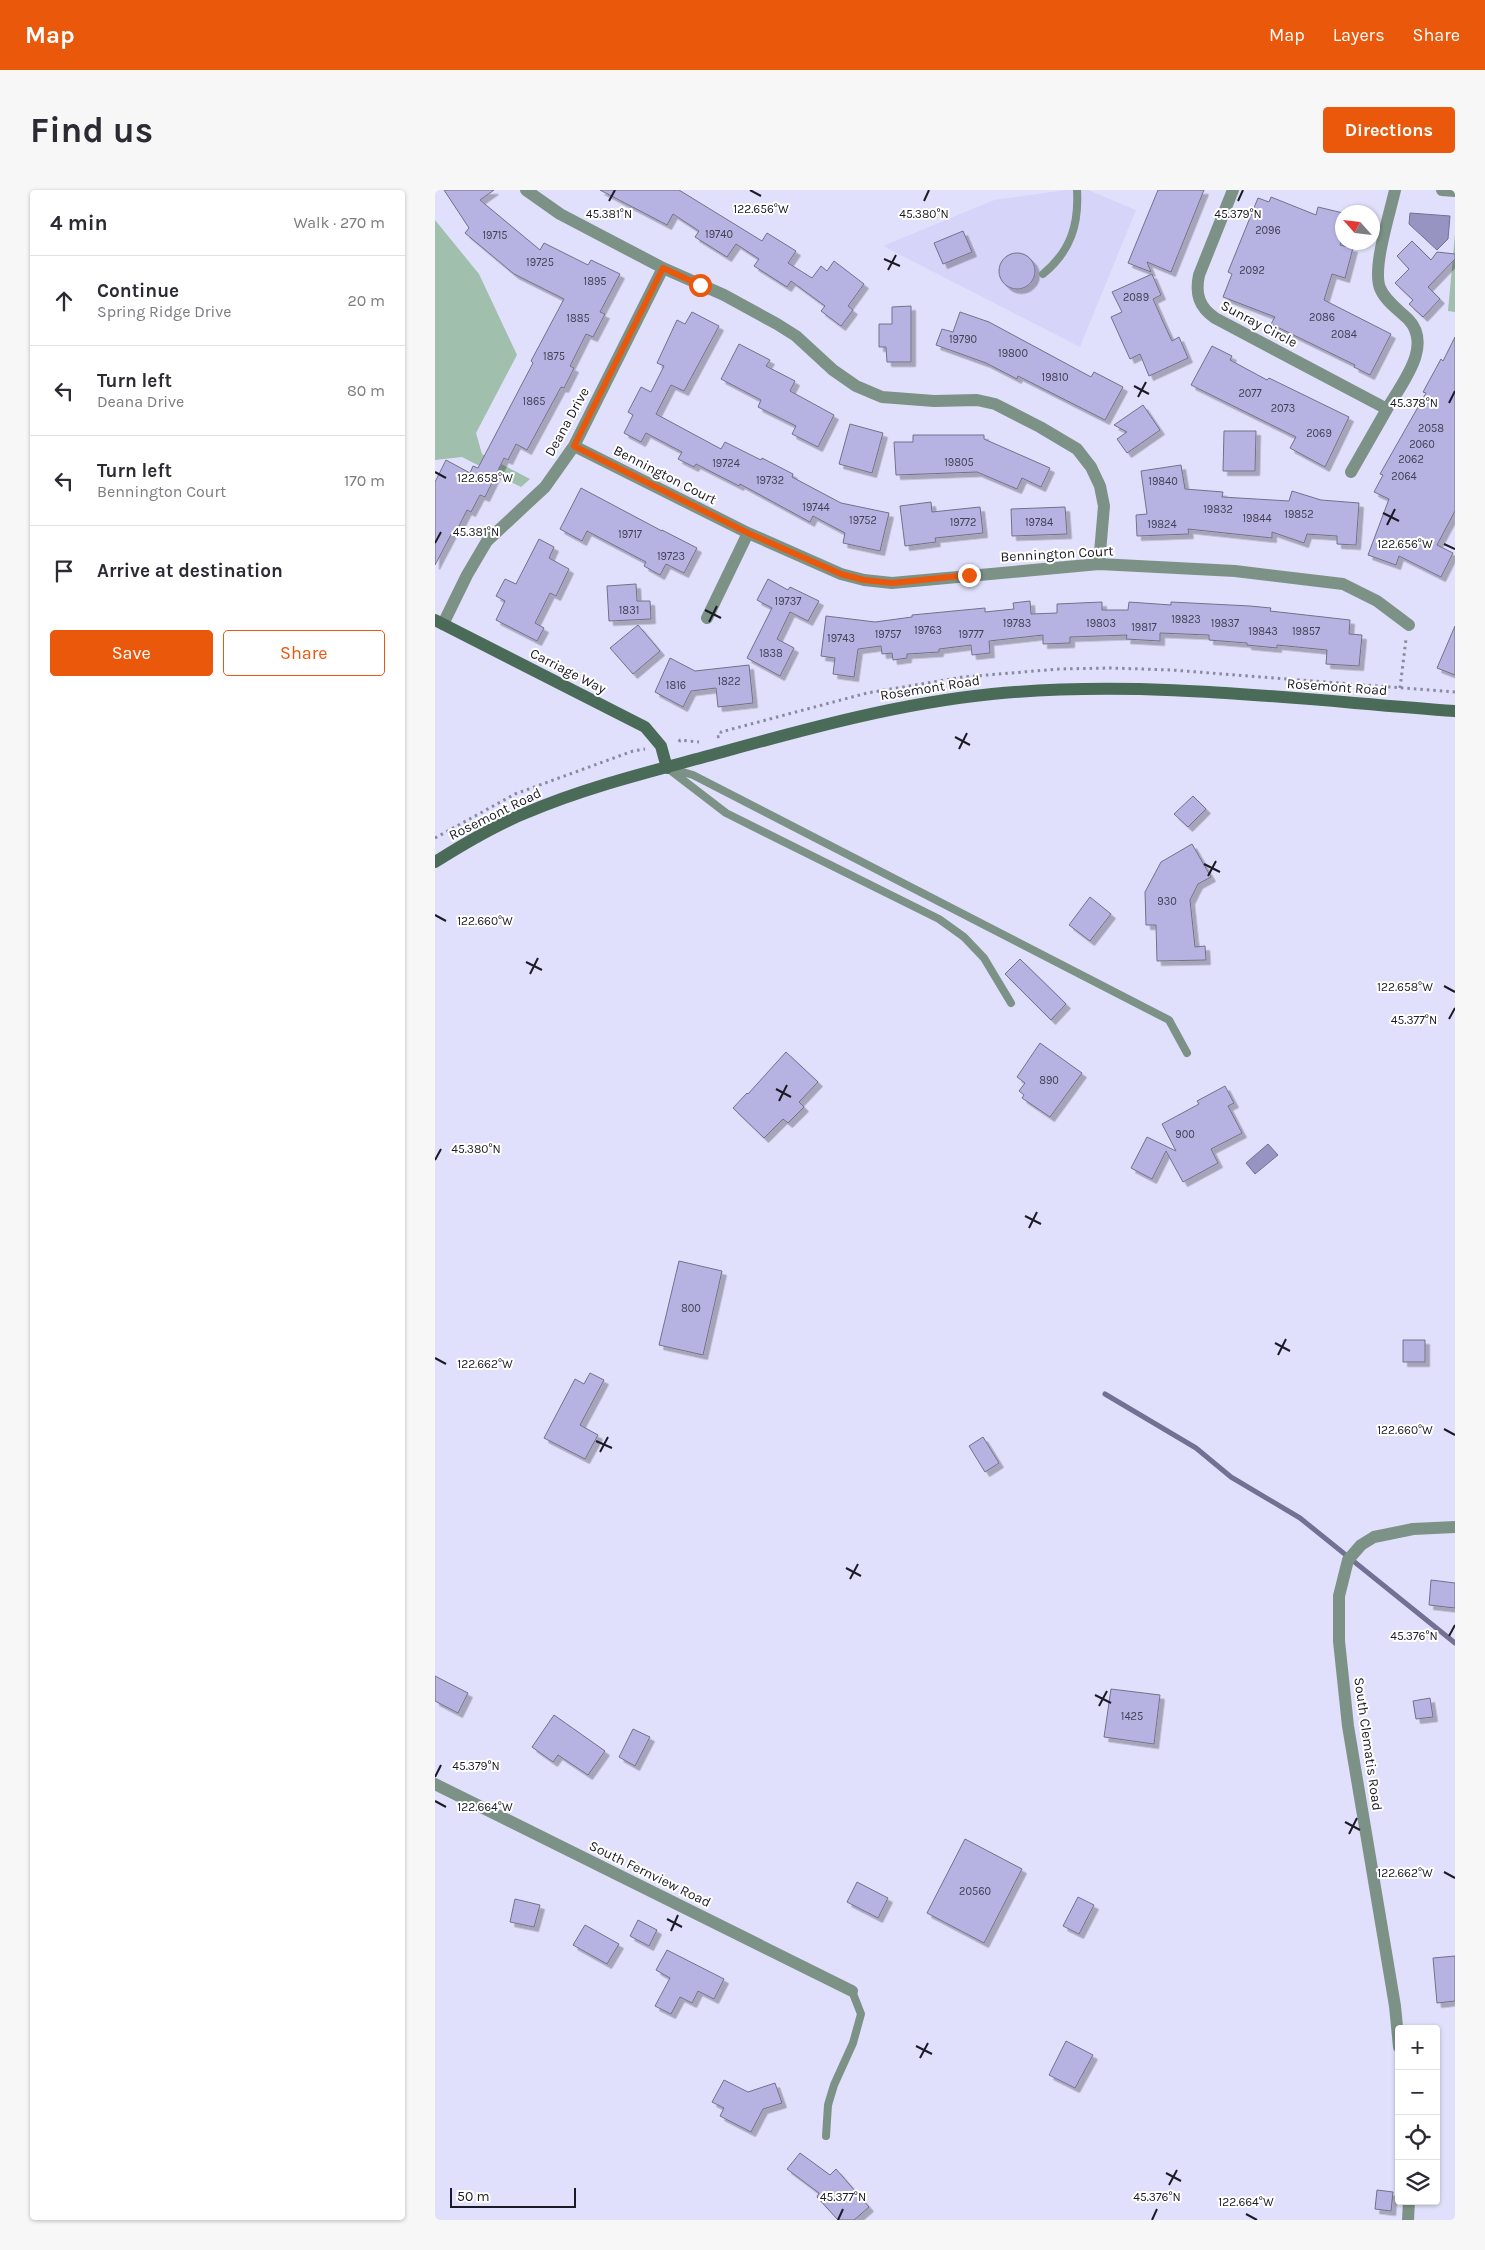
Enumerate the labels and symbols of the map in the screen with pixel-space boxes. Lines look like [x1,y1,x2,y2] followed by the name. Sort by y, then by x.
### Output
[733,202,789,216] text: 122.656°W
[1335,205,1380,250] north arrow
[586,207,632,221] text: 45.381°N
[899,207,949,221] text: 45.380°N
[1214,207,1262,221] text: 45.379°N
[1255,224,1281,237] house number: 2096
[705,228,733,241] house number: 19740
[482,229,508,242] house number: 19715
[526,256,554,269] house number: 19725
[1239,264,1265,277] house number: 2092
[689,274,712,297] route start
[584,275,607,288] house number: 1895
[1123,291,1149,304] house number: 2089
[1218,297,1300,351] street label: Sunray Circle
[1309,311,1335,324] house number: 2086
[566,312,590,325] house number: 1885
[1331,328,1357,341] house number: 2084
[949,333,977,346] house number: 19790
[998,347,1028,360] house number: 19800
[543,350,565,363] house number: 1875
[1042,371,1068,384] house number: 19810
[541,385,593,459] street label: Deana Drive
[1238,387,1262,400] house number: 2077
[523,395,545,408] house number: 1865
[1390,396,1438,410] text: 45.378°N
[1271,402,1295,415] house number: 2073
[1418,422,1444,435] house number: 2058
[1306,427,1332,440] house number: 2069
[1409,438,1435,451] house number: 2060
[611,442,719,508] street label: Bennington Court
[1398,453,1424,466] house number: 2062
[944,456,974,469] house number: 19805
[712,457,740,470] house number: 19724
[1391,470,1417,483] house number: 2064
[457,471,513,485] text: 122.658°W
[756,474,784,487] house number: 19732
[1148,475,1178,488] house number: 19840
[802,501,830,514] house number: 19744
[1203,503,1233,516] house number: 19832
[1284,508,1314,521] house number: 19852
[1242,512,1272,525] house number: 19844
[849,514,877,527] house number: 19752
[950,516,976,529] house number: 19772
[1025,516,1053,529] house number: 19784
[1147,518,1177,531] house number: 19824
[453,525,499,539] text: 45.381°N
[618,528,642,541] house number: 19717
[1377,537,1433,551] text: 122.656°W
[1000,543,1114,565] street label: Bennington Court
[657,550,685,563] house number: 19723
[958,564,981,587] route end
[775,595,801,608] house number: 19737
[619,604,639,617] house number: 1831
[1171,613,1201,626] house number: 19823
[1003,617,1031,630] house number: 19783
[1086,617,1116,630] house number: 19803
[1211,617,1239,630] house number: 19837
[1131,621,1157,634] house number: 19817
[914,624,942,637] house number: 19763
[1248,625,1278,638] house number: 19843
[1292,625,1320,638] house number: 19857
[875,628,901,641] house number: 19757
[958,628,984,641] house number: 19777
[827,632,855,645] house number: 19743
[527,645,609,698] street label: Carriage Way
[759,647,783,660] house number: 1838
[879,672,981,704] street label: Rosemont Road
[717,675,741,688] house number: 1822
[1286,675,1388,699] street label: Rosemont Road
[666,679,686,692] house number: 1816
[446,784,544,844] street label: Rosemont Road
[1157,895,1177,908] house number: 930
[457,914,513,928] text: 122.660°W
[1377,980,1433,994] text: 122.658°W
[1391,1013,1437,1027] text: 45.377°N
[1039,1074,1059,1087] house number: 890
[1175,1128,1195,1141] house number: 900
[451,1142,501,1156] text: 45.380°N
[681,1302,701,1315] house number: 800
[457,1357,513,1371] text: 122.662°W
[1377,1423,1433,1437] text: 122.660°W
[1390,1629,1438,1643] text: 45.376°N
[1350,1676,1386,1812] street label: South Clematis Road
[1121,1710,1143,1723] house number: 1425
[452,1759,500,1773] text: 45.379°N
[457,1800,513,1814] text: 122.664°W
[586,1837,714,1911] street label: South Fernview Road
[1377,1866,1433,1880] text: 122.662°W
[959,1885,991,1898] house number: 20560
[450,2185,576,2208] scale bar
[820,2190,866,2204] text: 45.377°N
[1133,2190,1181,2204] text: 45.376°N
[1218,2195,1274,2209] text: 122.664°W

